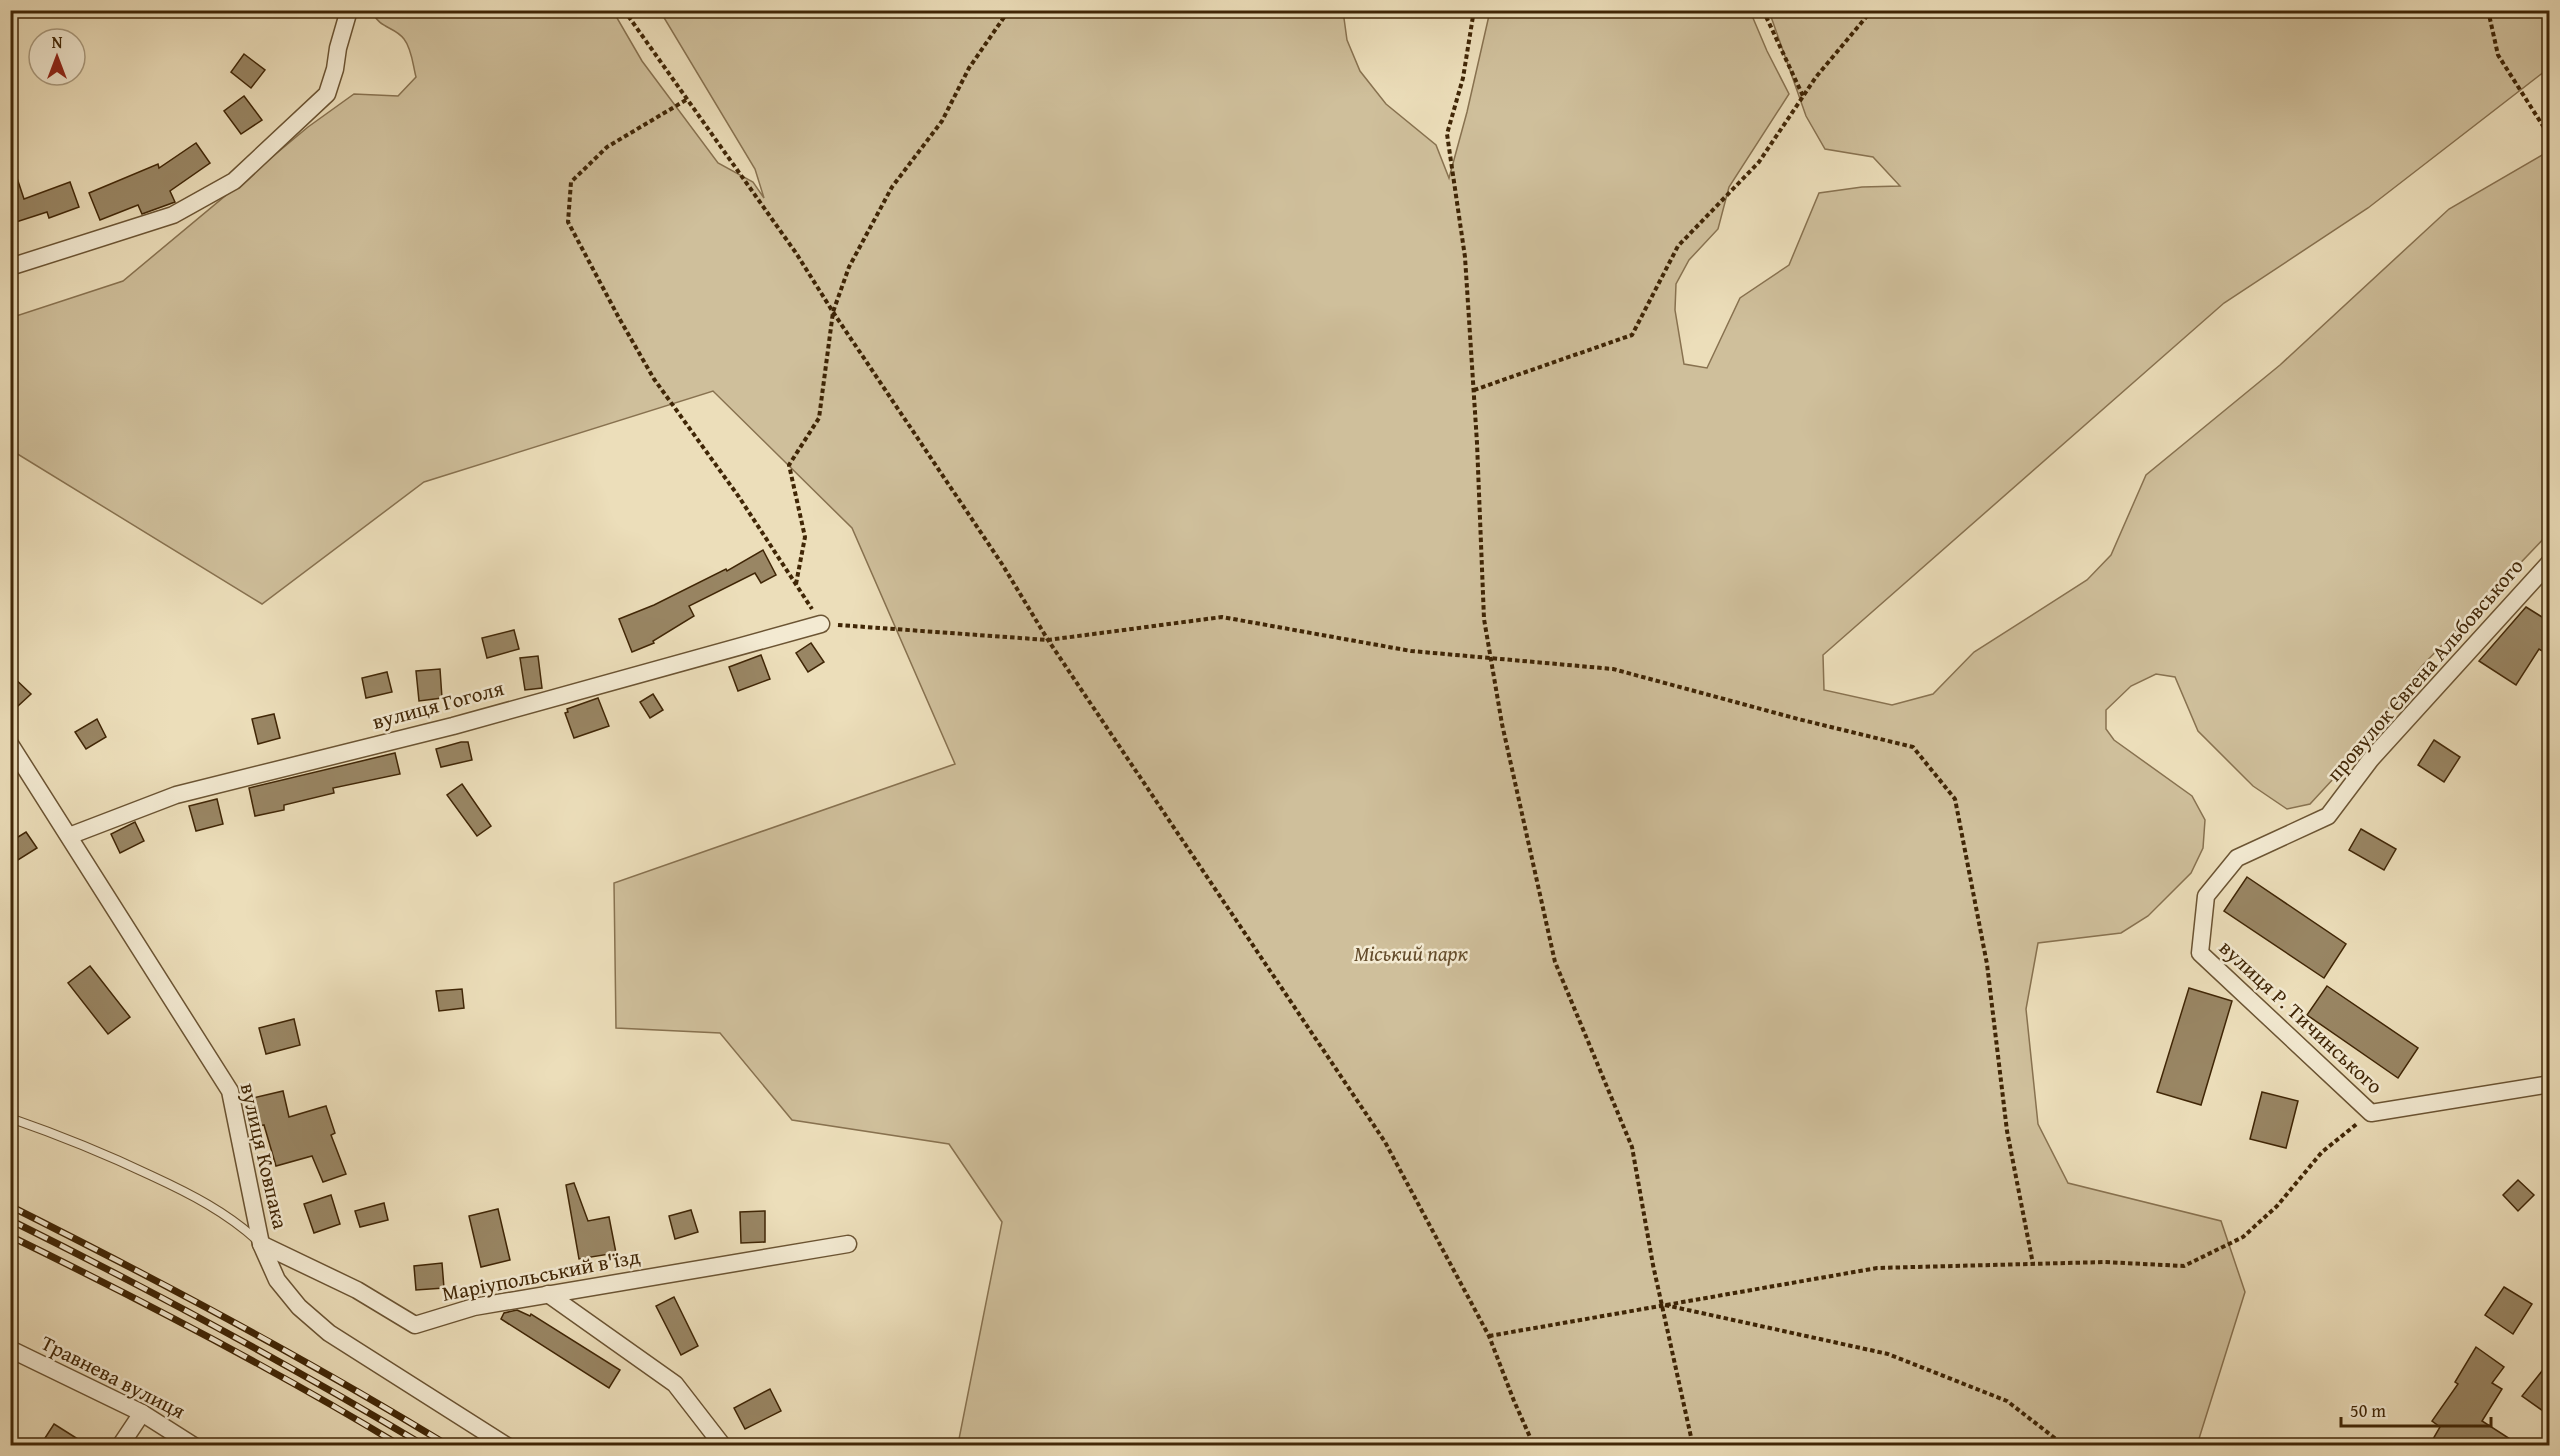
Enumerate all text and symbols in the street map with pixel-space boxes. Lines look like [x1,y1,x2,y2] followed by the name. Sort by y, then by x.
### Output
[27,27,87,87] north arrow
[52,30,63,54] text: N
[2319,551,2530,788] street label: провулок Євгена Альбовського
[369,672,507,737] street label: вулиця Гоголя
[2213,932,2390,1101] street label: вулиця Р. Тичинського
[1354,938,1468,969] park label: Міський парк
[233,1080,296,1232] street label: вулиця Ковпака
[439,1240,643,1309] street label: Маріупольський в'їзд
[36,1327,191,1426] street label: Травнева вулиця
[2341,1390,2491,1428] scale bar
[2350,1397,2386,1424] text: 50 m

